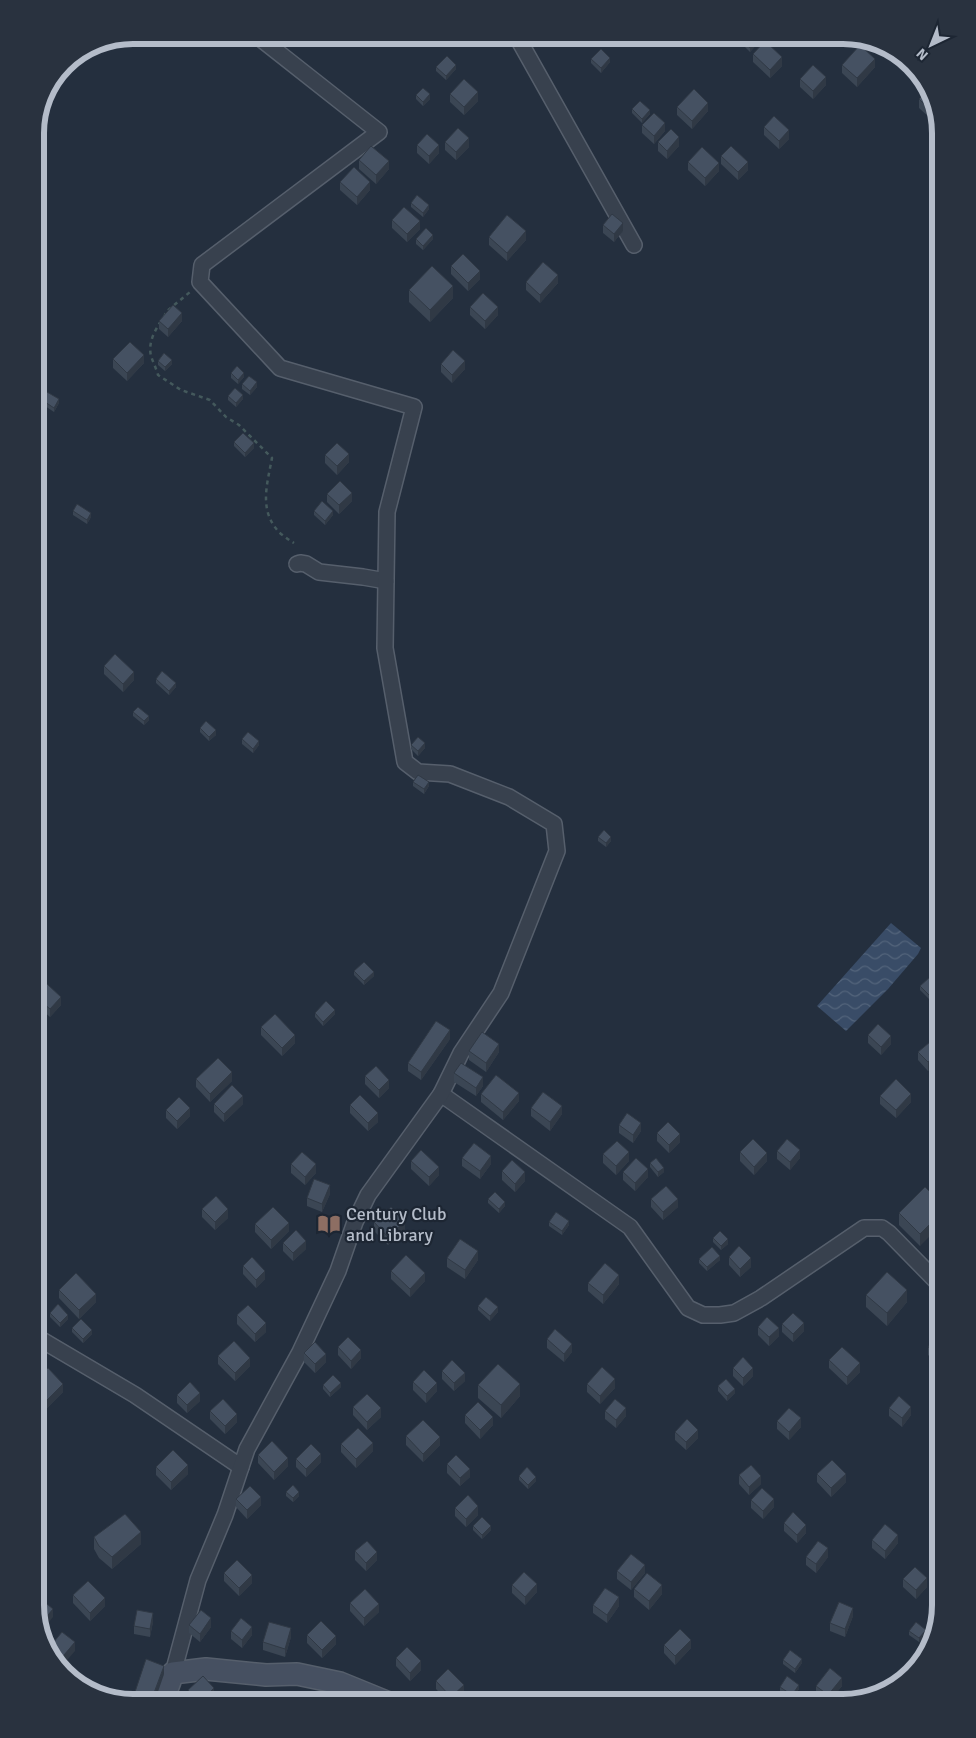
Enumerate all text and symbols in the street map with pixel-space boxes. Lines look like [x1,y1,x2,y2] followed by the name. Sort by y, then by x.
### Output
[906,20,956,70] north arrow
[913,45,932,64] text: N
[346,1203,446,1246] place label: Century Club and Library
[316,1211,342,1237] library icon: Century Club and Library

